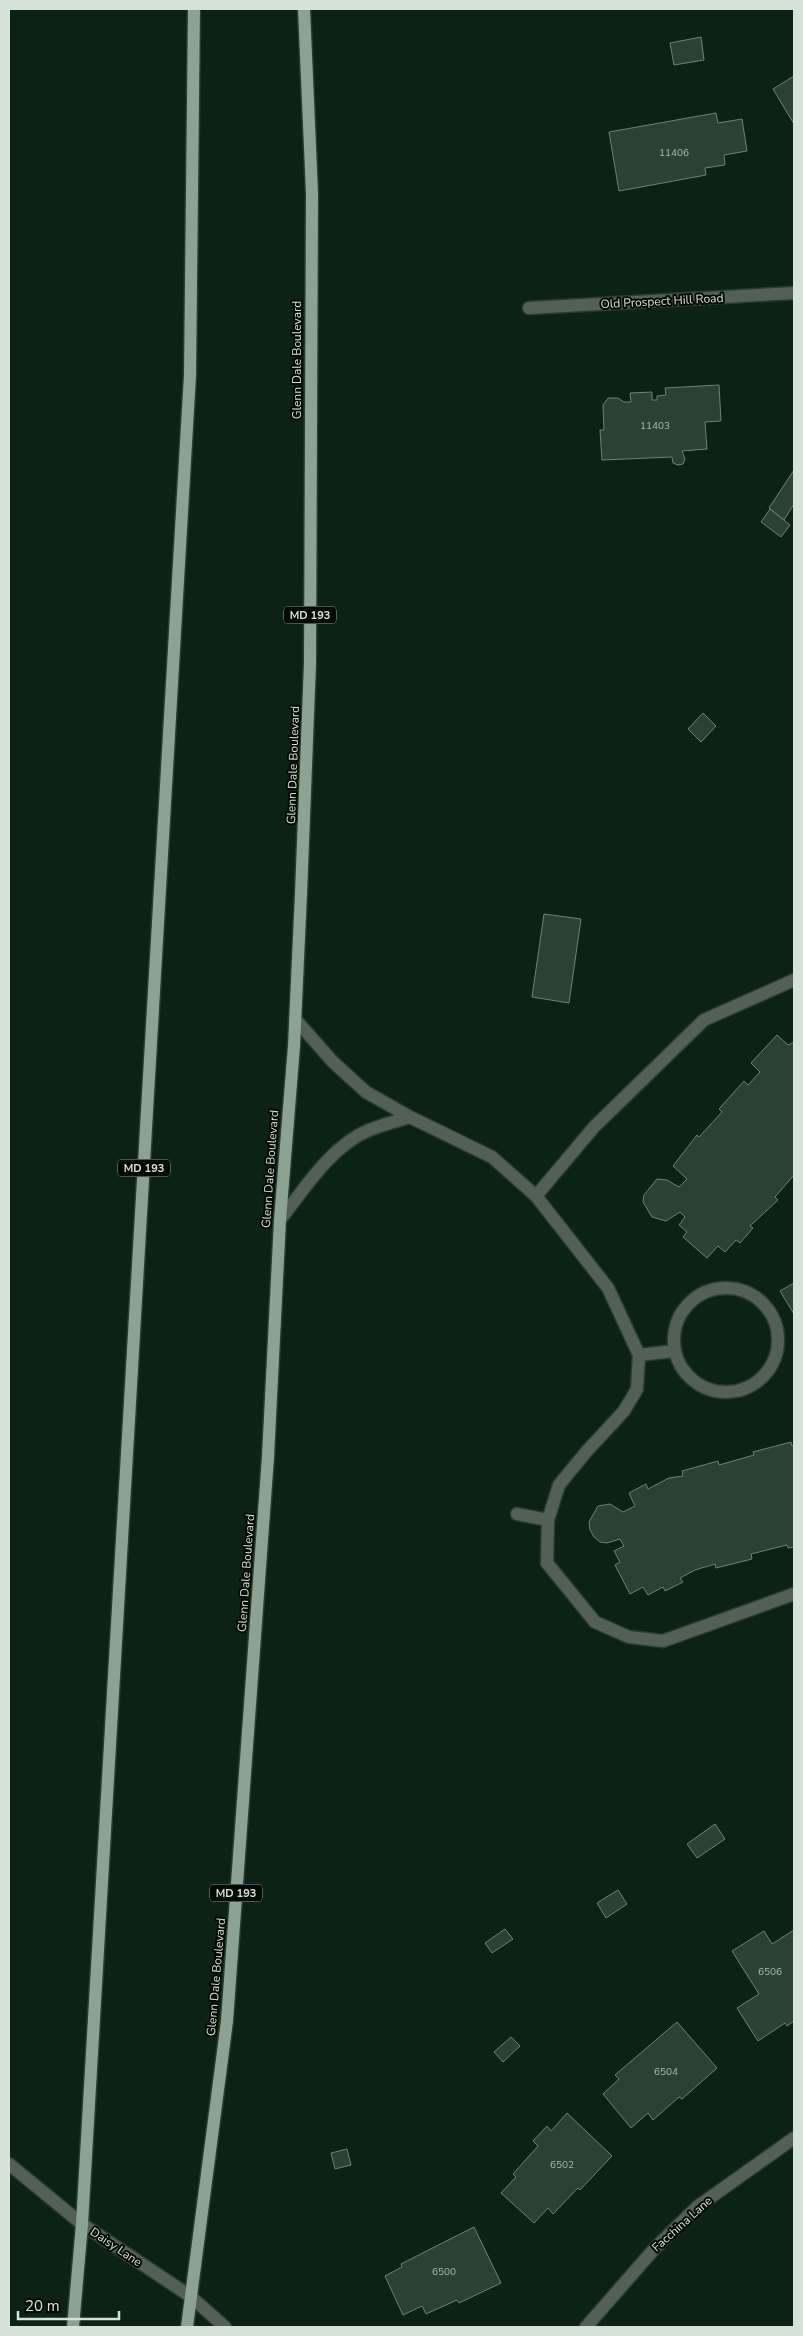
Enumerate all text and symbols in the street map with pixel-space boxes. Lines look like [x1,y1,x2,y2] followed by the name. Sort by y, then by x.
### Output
[659,146,689,160] house number: 11406
[600,290,724,312] street label: Old Prospect Hill Road
[289,301,305,419] street label: Glenn Dale Boulevard
[640,419,670,433] house number: 11403
[284,606,336,624] road number: MD 193
[283,706,303,824] street label: Glenn Dale Boulevard
[258,1109,282,1229] street label: Glenn Dale Boulevard
[118,1160,170,1176] road number: MD 193
[234,1513,258,1633] street label: Glenn Dale Boulevard
[210,1885,262,1902] road number: MD 193
[203,1917,229,2037] street label: Glenn Dale Boulevard
[758,1965,782,1979] house number: 6506
[654,2065,678,2079] house number: 6504
[550,2158,574,2172] house number: 6502
[649,2193,715,2255] street label: Facchina Lane
[87,2224,145,2270] street label: Daisy Lane
[432,2265,456,2279] house number: 6500
[18,2288,119,2320] scale bar
[25,2296,60,2316] text: 20 m

